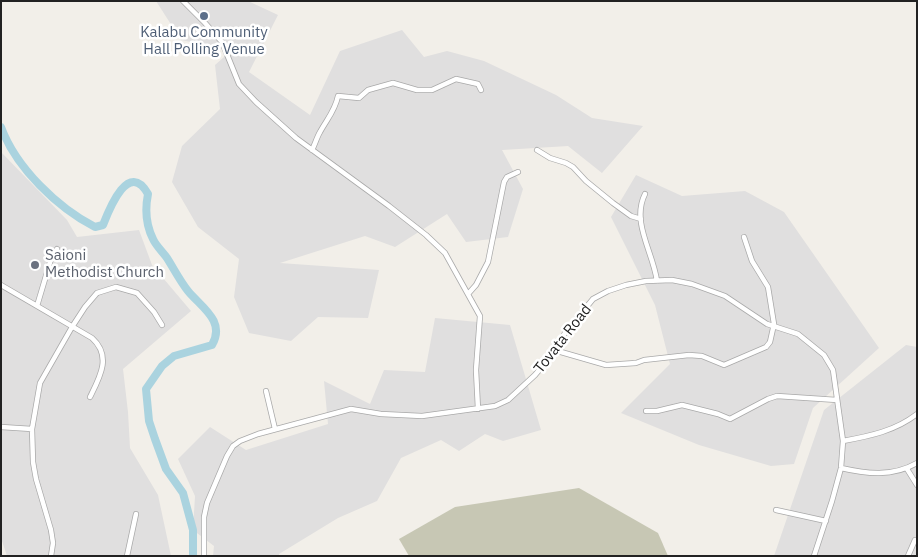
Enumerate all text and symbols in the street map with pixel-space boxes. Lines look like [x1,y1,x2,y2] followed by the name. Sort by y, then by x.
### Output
[198,10,210,22] marker: Kalabu Community Hall Polling Venue
[140,24,268,59] place label: Kalabu Community Hall Polling Venue
[45,247,164,282] place label: Saioni Methodist Church
[29,259,41,271] marker: Saioni Methodist Church
[531,301,595,377] street label: Tovata Road

